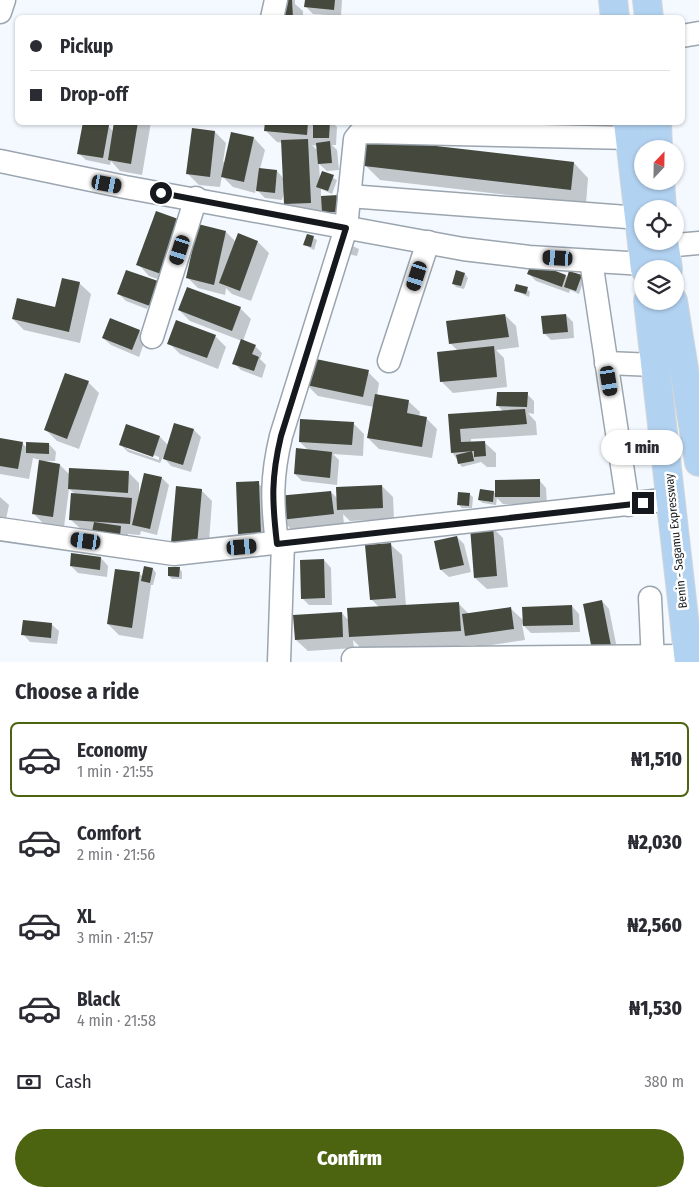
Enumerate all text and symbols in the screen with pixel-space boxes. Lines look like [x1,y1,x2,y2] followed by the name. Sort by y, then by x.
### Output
[60,35,113,58] text: Pickup
[60,83,128,106] text: Drop-off
[634,140,684,190] north arrow
[634,140,684,310] map controls
[90,174,123,194] car
[150,182,172,204] route start
[634,200,684,250] button: locate
[168,233,191,267] car
[542,250,573,266] car
[405,259,428,293] car
[634,260,684,310] button: layers
[599,365,618,397] car
[602,430,684,466] callout: 1 min
[625,438,659,457] text: 1 min
[662,472,690,609] street label: Benin - Sagamu Expressway
[632,492,654,514] route end
[70,531,101,551] car
[226,538,257,556] car
[15,678,139,705] text: Choose a ride
[17,737,62,782] icon: car
[77,739,147,762] text: Economy
[631,748,682,771] text: ₦1,510
[77,762,154,781] text: 1 min · 21:55
[17,820,62,865] icon: car
[77,822,141,845] text: Comfort
[628,831,682,854] text: ₦2,030
[77,845,155,864] text: 2 min · 21:56
[17,903,62,948] icon: car
[77,905,96,928] text: XL
[627,914,682,937] text: ₦2,560
[77,928,154,947] text: 3 min · 21:57
[17,986,62,1031] icon: car
[77,988,120,1011] text: Black
[629,997,682,1020] text: ₦1,530
[77,1011,156,1030] text: 4 min · 21:58
[15,1068,43,1096] icon: cash
[55,1070,92,1093] text: Cash
[644,1072,684,1091] text: 380 m
[15,1129,684,1187] button: Confirm

